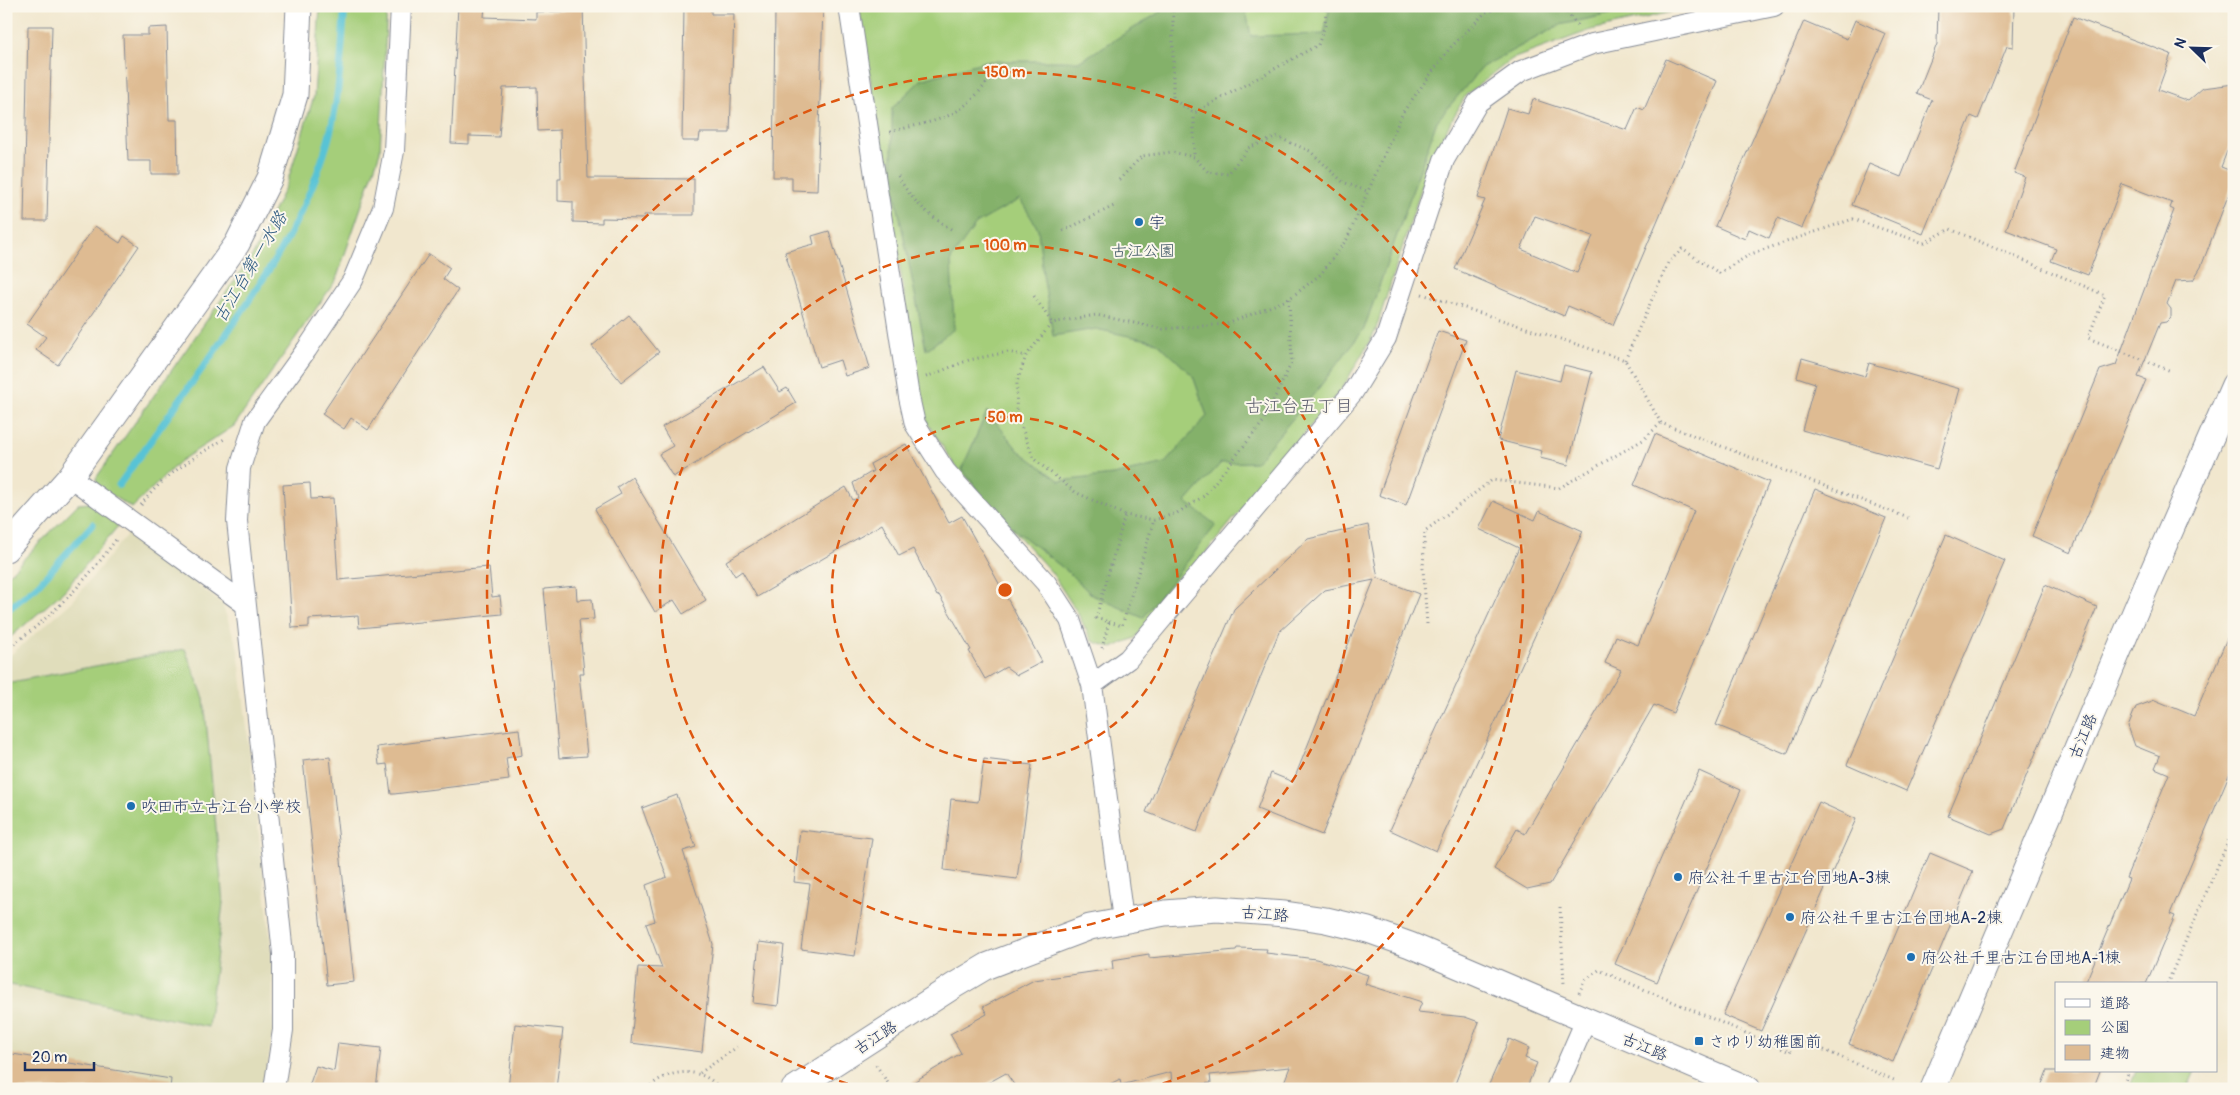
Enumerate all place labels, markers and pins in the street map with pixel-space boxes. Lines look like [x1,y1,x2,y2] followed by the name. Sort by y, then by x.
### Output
[1149,213,1165,233] place label: 宇
[1133,216,1145,228] marker: 宇
[996,581,1014,599] centre of rings
[141,797,301,817] place label: 吹田市立古江台小学校
[125,800,137,812] marker: 吹田市立古江台小学校
[1688,868,1890,888] place label: 府公社千里古江台団地A-3棟
[1672,871,1684,883] marker: 府公社千里古江台団地A-3棟
[1800,908,2002,928] place label: 府公社千里古江台団地A-2棟
[1784,911,1796,923] marker: 府公社千里古江台団地A-2棟
[1921,948,2120,968] place label: 府公社千里古江台団地A-1棟
[1905,951,1917,963] marker: 府公社千里古江台団地A-1棟
[1709,1032,1821,1052] place label: さゆり幼稚園前
[1693,1035,1705,1047] marker: さゆり幼稚園前

